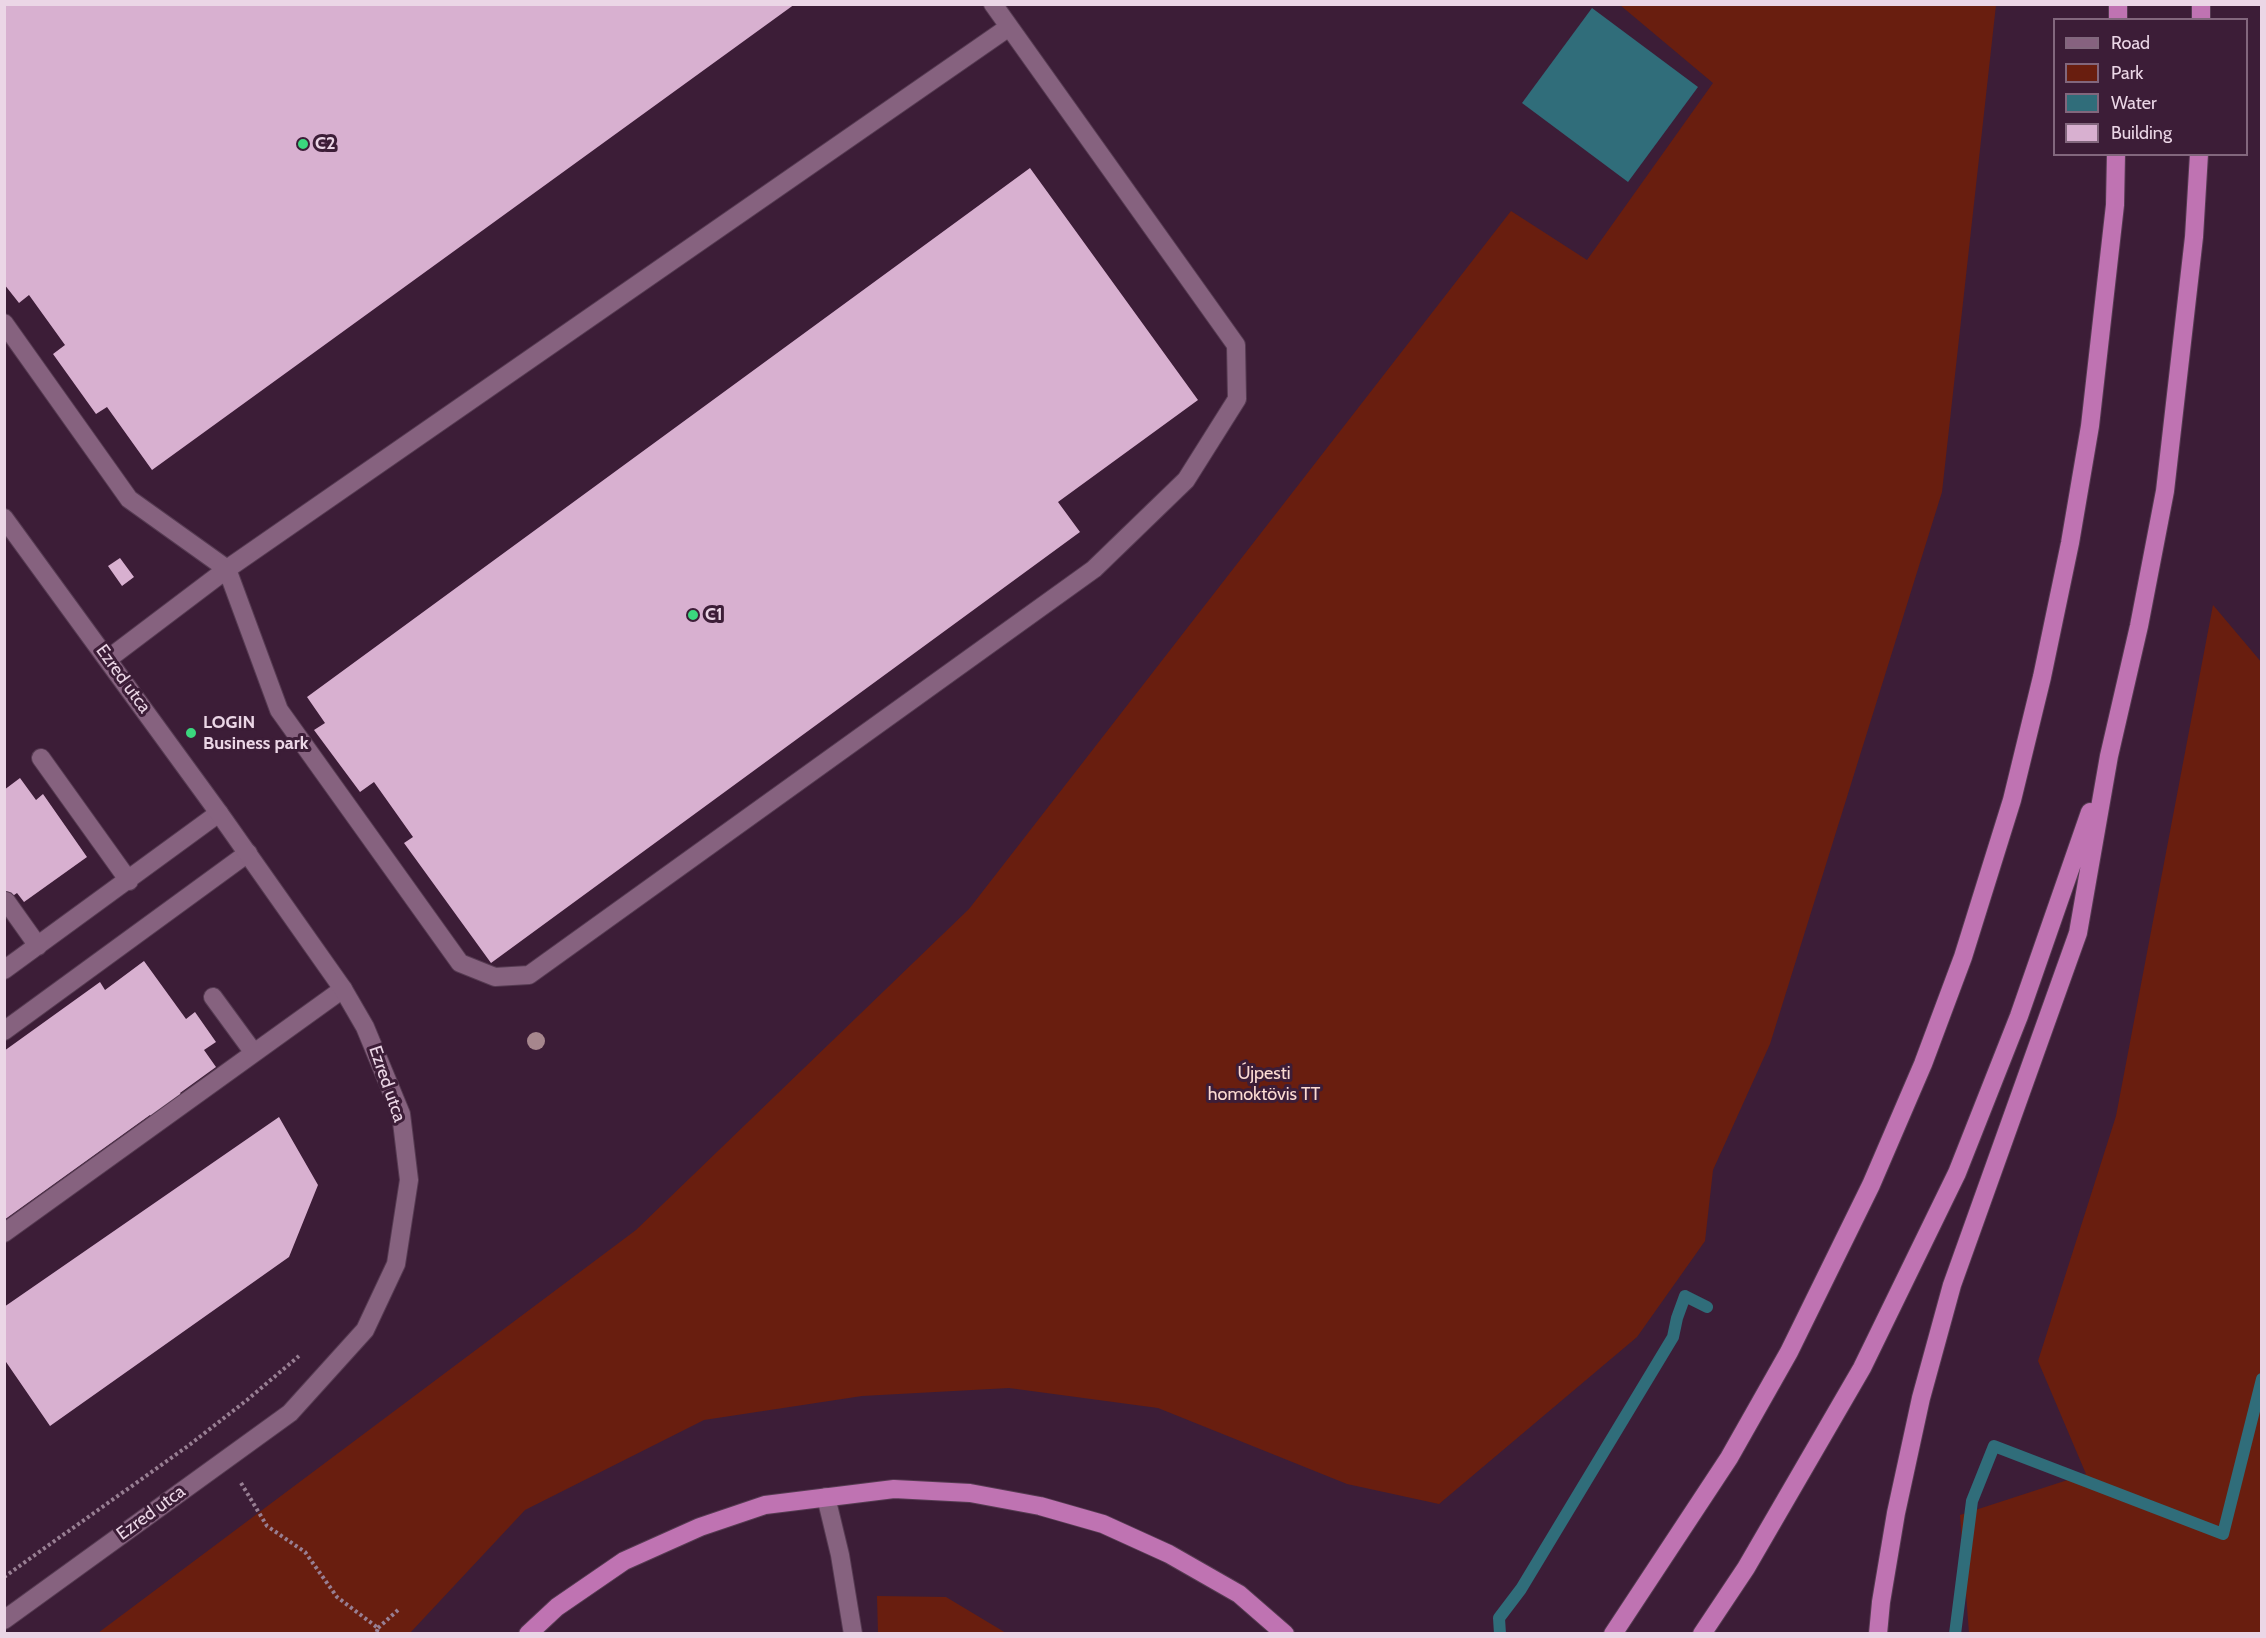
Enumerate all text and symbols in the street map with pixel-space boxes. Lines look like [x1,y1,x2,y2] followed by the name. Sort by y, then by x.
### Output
[2053,18,2248,156] legend
[2111,32,2150,54] text: Road
[2111,62,2143,84] text: Park
[2111,92,2157,114] text: Water
[2111,122,2172,144] text: Building
[315,133,335,155] place label: C2
[296,137,310,151] marker: C2
[705,604,723,626] place label: C1
[686,608,700,622] marker: C1
[91,641,155,717] street label: Ezred utca
[203,712,308,754] place label: LOGIN Business park
[184,726,198,740] marker: LOGIN Business park
[364,1043,410,1125] street label: Ezred utca
[1208,1063,1320,1106] park label: Újpesti homoktövis TT
[113,1481,189,1545] street label: Ezred utca

